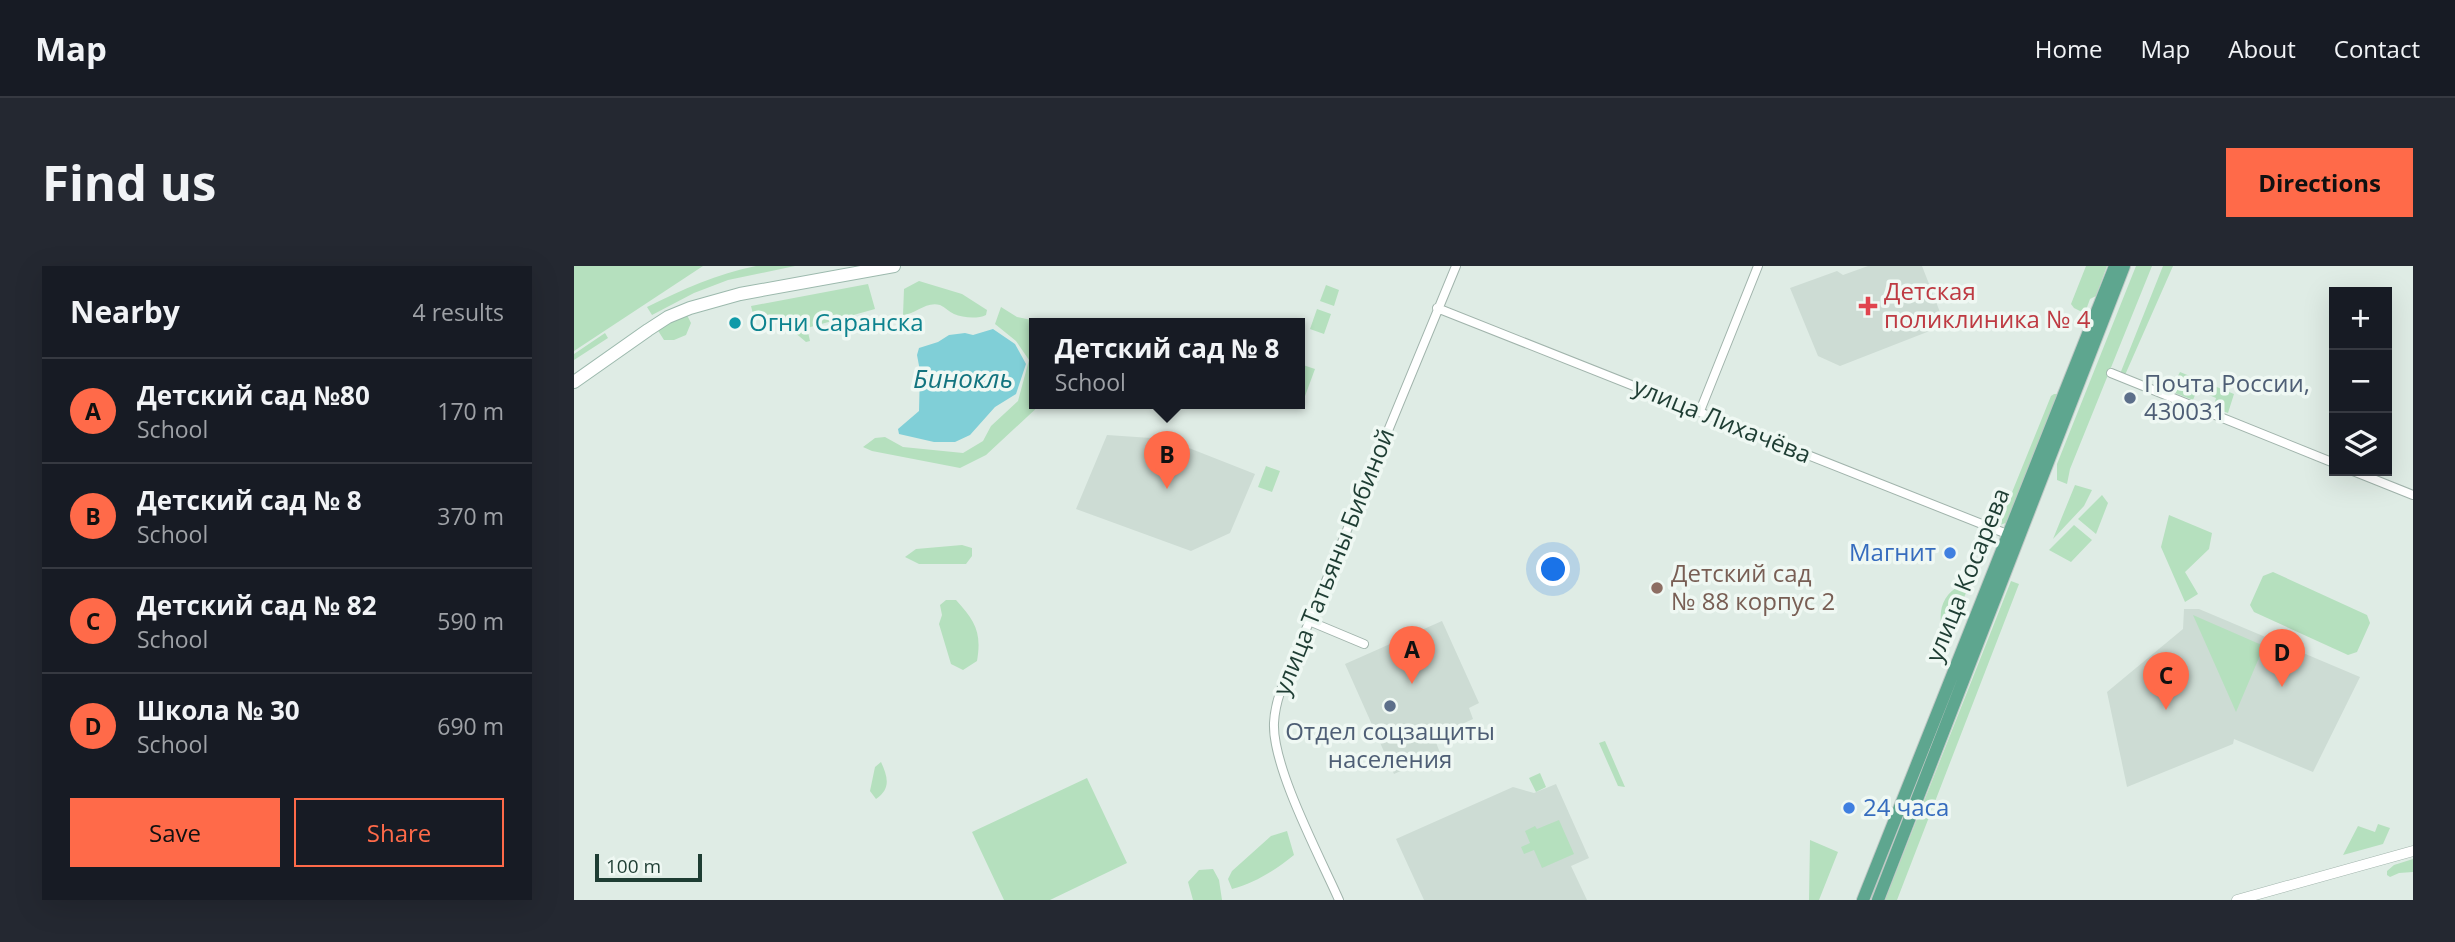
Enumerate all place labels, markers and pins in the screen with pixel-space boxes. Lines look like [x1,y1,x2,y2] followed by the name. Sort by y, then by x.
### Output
[1884,274,2091,335] place label: Детская поликлиника № 4
[1858,296,1878,316] marker: Детская поликлиника № 4
[749,305,924,338] place label: Огни Саранска
[727,315,743,331] marker: Огни Саранска
[2144,366,2310,427] place label: Почта России, 430031
[2122,390,2138,406] marker: Почта России, 430031
[1144,431,1190,489] pin: B
[1849,535,1936,568] place label: Магнит
[1942,545,1958,561] marker: Магнит
[1671,556,1835,617] place label: Детский сад № 88 корпус 2
[1649,580,1665,596] marker: Детский сад № 88 корпус 2
[1389,626,1435,684] pin: A
[2259,629,2305,687] pin: D
[2143,652,2189,710] pin: C
[1382,698,1398,714] marker: Отдел соцзащиты населения
[1285,714,1495,775] place label: Отдел соцзащиты населения
[1863,790,1949,823] place label: 24 часа
[1841,800,1857,816] marker: 24 часа

